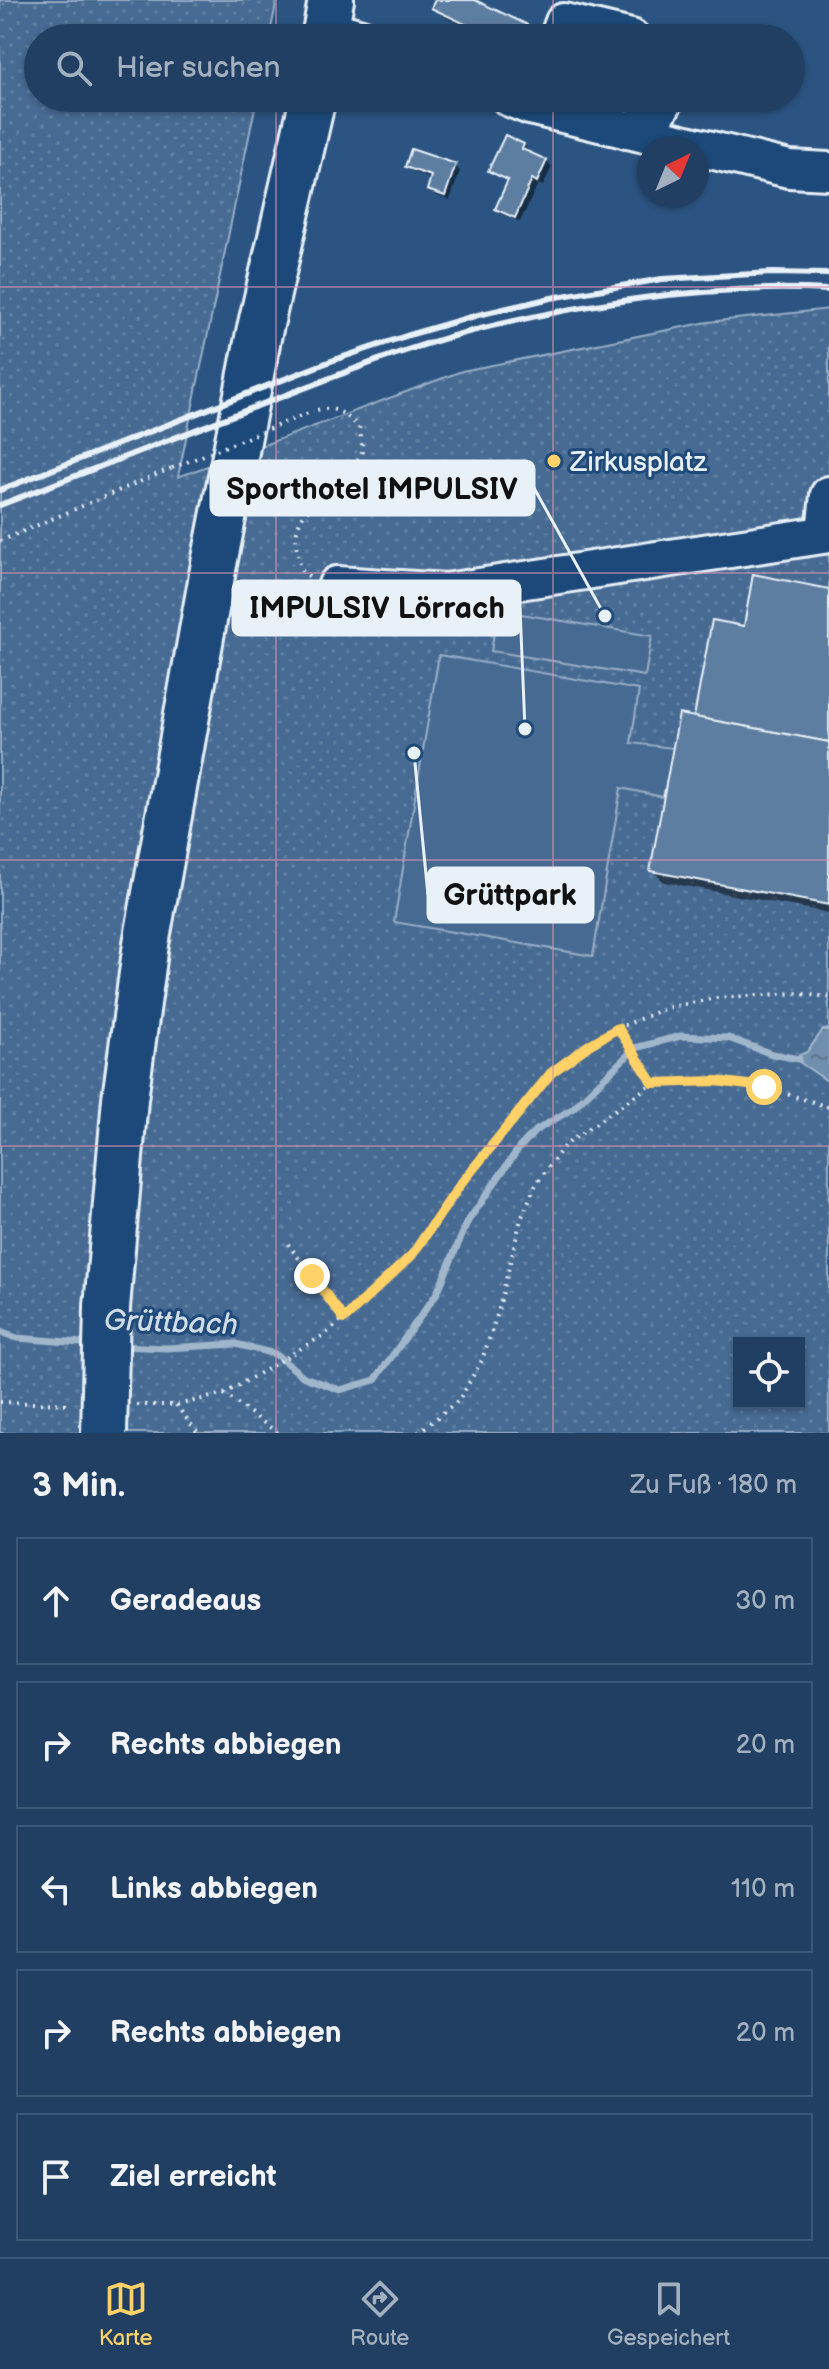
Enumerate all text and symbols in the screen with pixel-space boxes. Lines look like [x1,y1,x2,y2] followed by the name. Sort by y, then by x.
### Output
[24,24,805,112] search box
[52,46,96,90] icon: search
[116,50,281,86] text: Hier suchen
[637,136,709,208] north arrow
[569,446,708,479] place label: Zirkusplatz
[545,452,563,470] marker: Zirkusplatz
[211,461,534,515] callout: Sporthotel IMPULSIV
[226,472,518,508] text: Sporthotel IMPULSIV
[233,581,520,635] callout: IMPULSIV Lörrach
[249,591,505,627] text: IMPULSIV Lörrach
[428,868,593,922] callout: Grüttpark
[443,878,577,914] text: Grüttpark
[746,1069,782,1105] route start
[294,1258,330,1294] route end
[103,1303,239,1343] water label: Grüttbach
[733,1337,805,1409] map controls
[733,1337,805,1409] button: locate
[32,1465,125,1506] text: 3 Min.
[630,1470,797,1501] text: Zu Fuß · 180 m
[34,1579,78,1623] icon: ahead
[110,1583,261,1619] text: Geradeaus
[735,1586,795,1617] text: 30 m
[34,1723,78,1767] icon: right
[110,1727,342,1763] text: Rechts abbiegen
[736,1730,795,1761] text: 20 m
[34,1867,78,1911] icon: left
[110,1871,318,1907] text: Links abbiegen
[731,1874,795,1905] text: 110 m
[34,2011,78,2055] icon: right
[110,2015,342,2051] text: Rechts abbiegen
[736,2018,795,2049] text: 20 m
[34,2155,78,2199] icon: arrive
[110,2159,277,2195] text: Ziel erreicht
[99,2277,153,2352] tab: Karte
[350,2277,409,2352] tab: Route
[607,2277,730,2352] tab: Gespeichert

